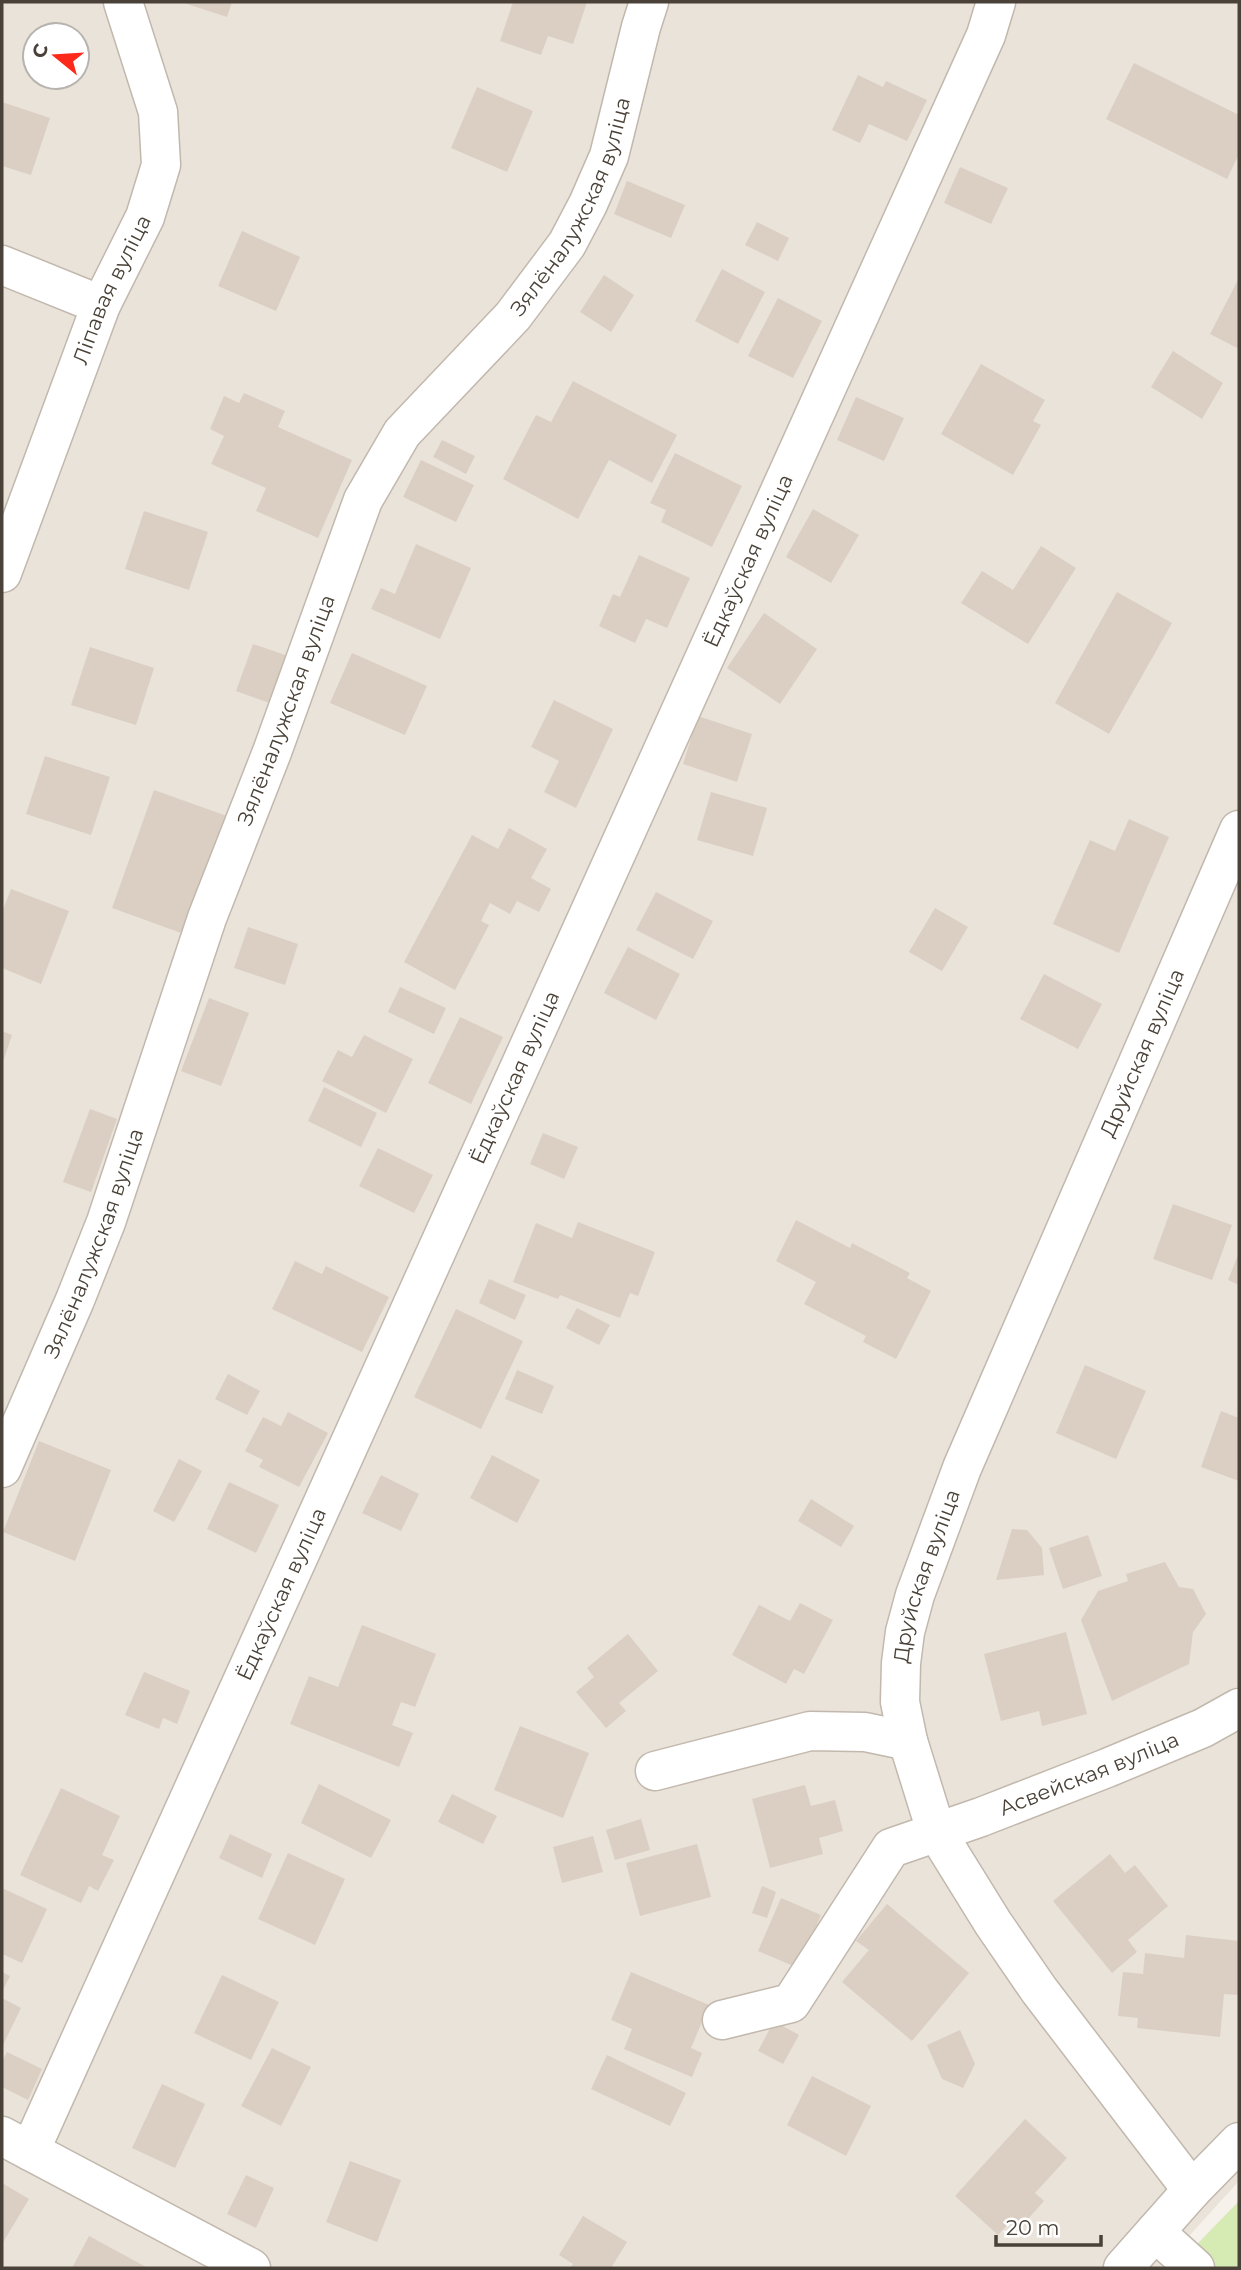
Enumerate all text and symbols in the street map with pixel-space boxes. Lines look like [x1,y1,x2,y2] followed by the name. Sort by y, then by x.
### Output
[21,21,91,91] north arrow
[27,41,53,61] text: С
[505,95,635,320] street label: Зялёналужская вуліца
[67,211,156,368] street label: Ліпавая вуліца
[698,470,798,651] street label: Ёдкаўская вуліца
[232,591,340,829] street label: Зялёналужская вуліца
[1094,965,1189,1141] street label: Друйская вуліца
[465,987,564,1168] street label: Ёдкаўская вуліца
[38,1125,148,1362] street label: Зялёналужская вуліца
[888,1486,965,1664] street label: Друйская вуліца
[231,1504,331,1684] street label: Ёдкаўская вуліца
[995,1726,1183,1821] street label: Асвейская вуліца
[996,2204,1101,2248] scale bar
[1006,2215,1060,2240] text: 20 m

